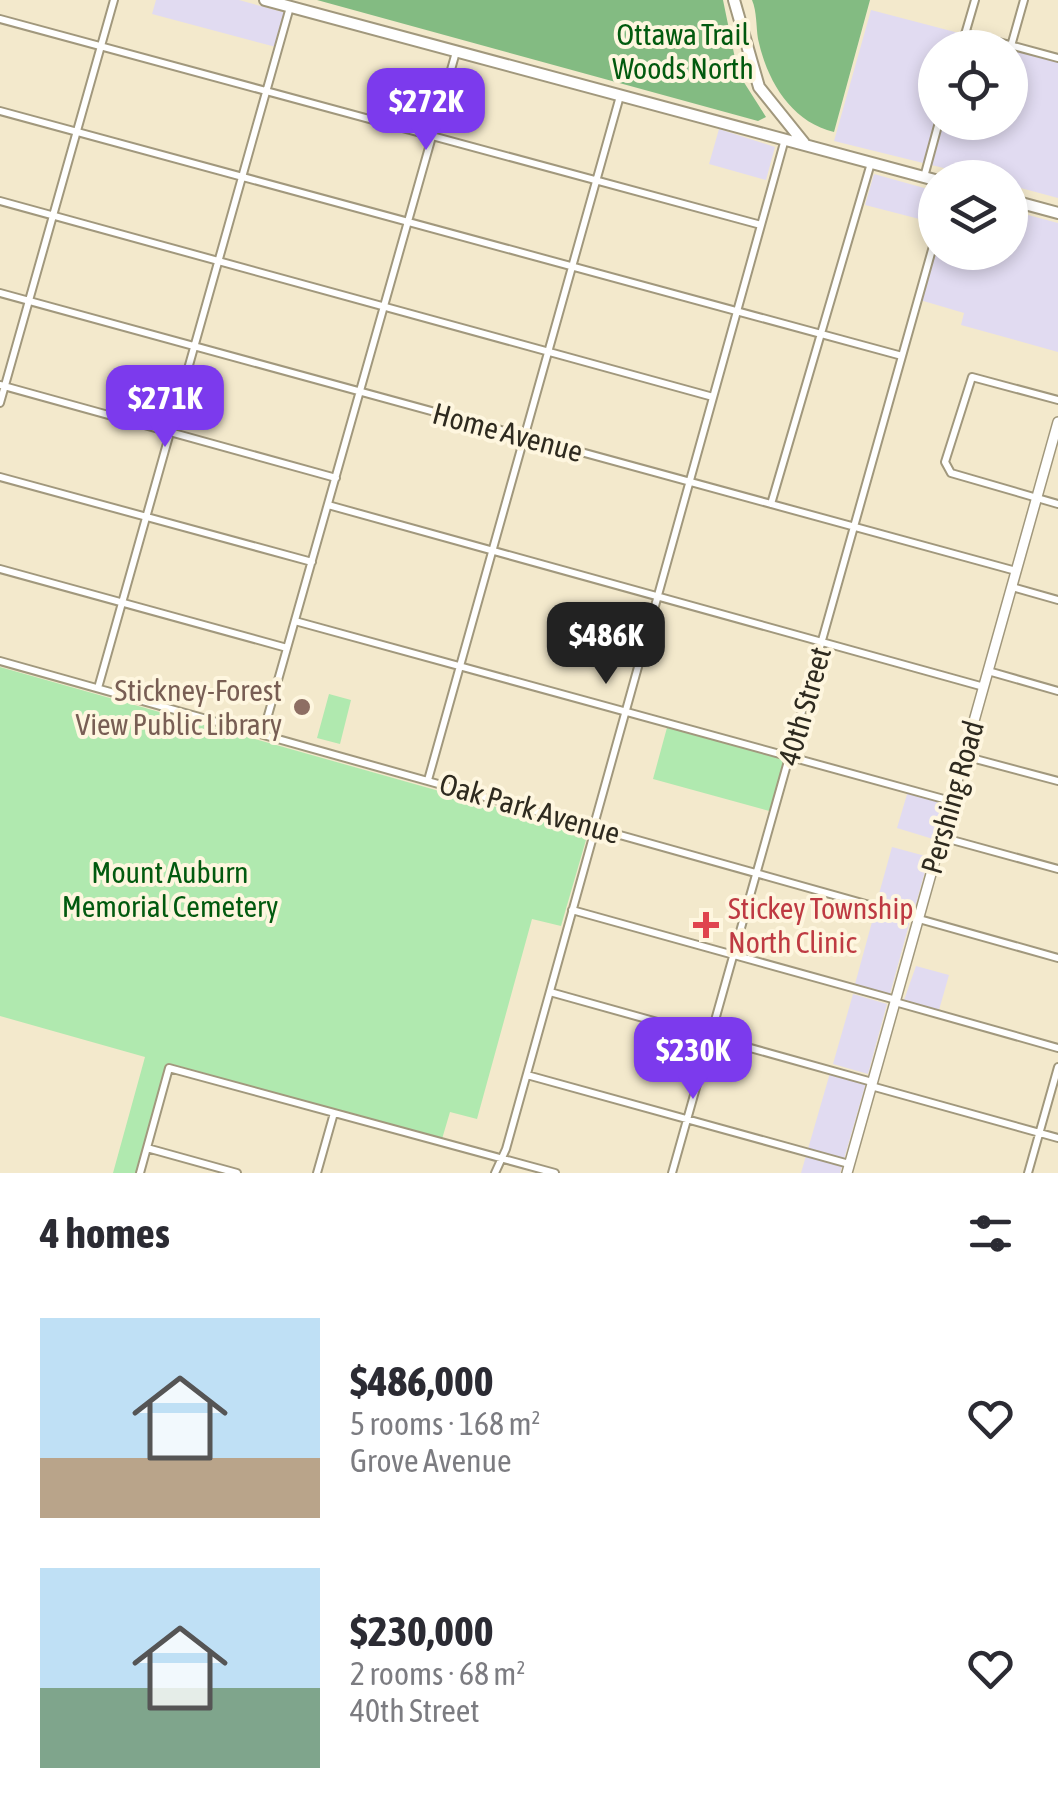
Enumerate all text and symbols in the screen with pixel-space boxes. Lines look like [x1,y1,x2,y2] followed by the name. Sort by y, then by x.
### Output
[612,17,754,85] park label: Ottawa Trail Woods North
[918,30,1028,270] map controls
[918,30,1028,140] button: locate
[356,68,496,153] pin: $272K
[389,82,463,119] text: $272K
[918,160,1028,270] button: layers
[95,365,235,450] pin: $271K
[128,379,202,416] text: $271K
[429,396,587,468] street label: Home Avenue
[536,602,676,687] pin: $486K
[569,616,643,653] text: $486K
[771,643,837,769] street label: 40th Street
[75,673,282,741] place label: Stickney-Forest View Public Library
[291,696,313,718] marker: Stickney-Forest View Public Library
[914,716,990,878] street label: Pershing Road
[436,766,624,850] street label: Oak Park Avenue
[62,855,278,923] park label: Mount Auburn Memorial Cemetery
[728,891,914,959] place label: Stickey Township North Clinic
[693,912,719,938] marker: Stickey Township North Clinic
[623,1017,763,1102] pin: $230K
[656,1031,730,1068] text: $230K
[963,1206,1018,1261] icon: filters
[40,1209,170,1257] text: 4 homes
[350,1357,494,1405] text: $486,000
[120,1358,240,1478] icon: home
[963,1391,1018,1446] icon: heart
[350,1405,540,1442] text: 5 rooms · 168 m²
[350,1442,511,1479] text: Grove Avenue
[350,1607,494,1655] text: $230,000
[120,1608,240,1728] icon: home
[963,1641,1018,1696] icon: heart
[350,1655,525,1692] text: 2 rooms · 68 m²
[350,1692,479,1729] text: 40th Street

